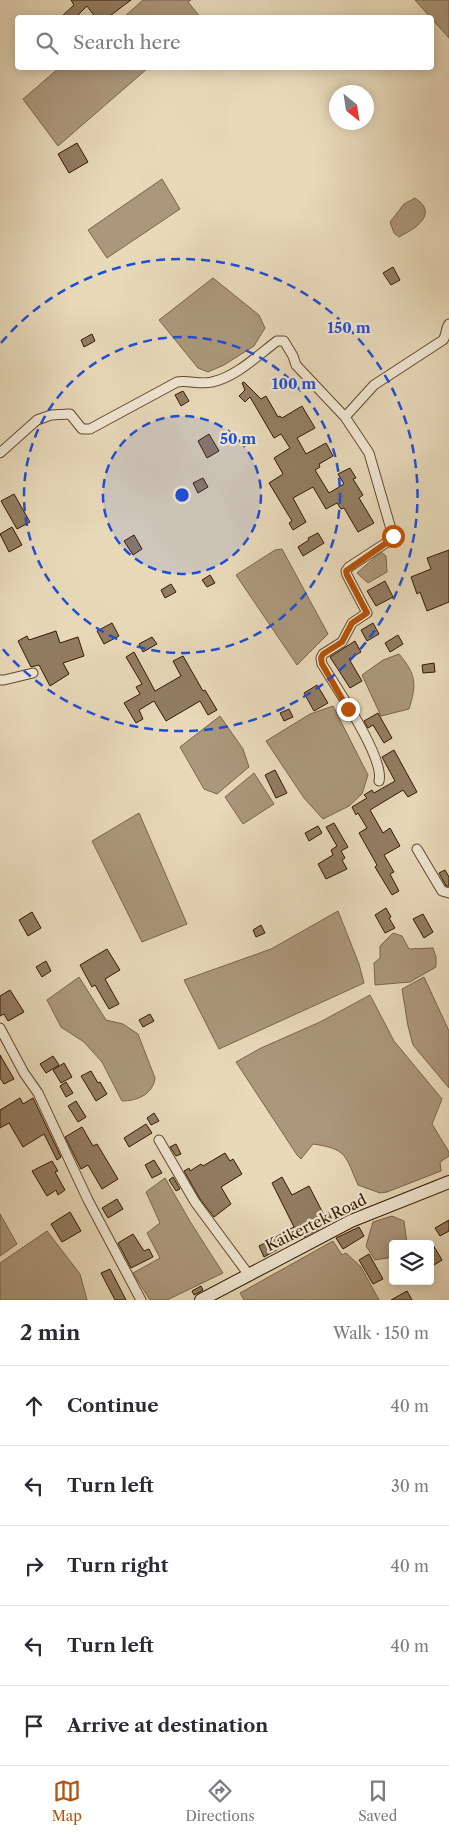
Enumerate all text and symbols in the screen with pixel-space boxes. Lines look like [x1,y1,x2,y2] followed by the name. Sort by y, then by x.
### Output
[15,15,434,70] search box
[33,29,61,57] icon: search
[73,31,181,54] text: Search here
[329,85,374,130] north arrow
[327,318,371,337] text: 150 m
[272,374,316,393] text: 100 m
[220,429,256,448] text: 50 m
[173,486,191,504] centre of rings
[382,525,405,548] route start
[337,698,360,721] route end
[262,1190,369,1255] street label: Kaikertek Road
[389,1240,434,1285] map controls
[389,1240,434,1285] button: layers
[20,1320,80,1345] text: 2 min
[333,1323,429,1343] text: Walk · 150 m
[20,1392,48,1420] icon: ahead
[67,1394,159,1417] text: Continue
[390,1396,429,1416] text: 40 m
[20,1472,48,1500] icon: left
[67,1474,154,1497] text: Turn left
[391,1476,429,1496] text: 30 m
[20,1552,48,1580] icon: right
[67,1554,168,1577] text: Turn right
[390,1556,429,1576] text: 40 m
[20,1632,48,1660] icon: left
[67,1634,154,1657] text: Turn left
[390,1636,429,1656] text: 40 m
[20,1712,48,1740] icon: arrive
[67,1714,268,1737] text: Arrive at destination
[52,1777,82,1825] tab: Map
[185,1777,255,1825] tab: Directions
[358,1777,397,1825] tab: Saved

